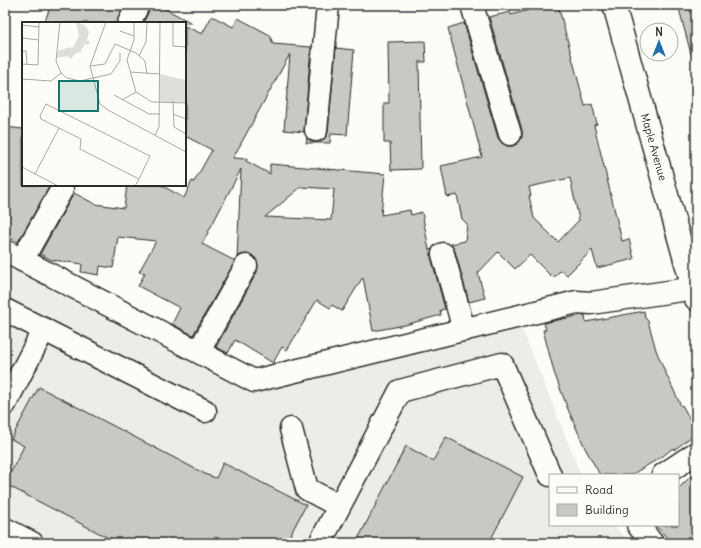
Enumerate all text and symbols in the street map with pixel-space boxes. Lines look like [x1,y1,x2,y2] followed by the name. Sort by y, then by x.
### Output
[22,22,186,186] inset map
[639,22,679,62] north arrow
[655,25,663,39] text: N
[638,112,670,182] street label: Maple Avenue
[549,474,679,526] legend
[585,482,613,497] text: Road
[585,502,629,517] text: Building

